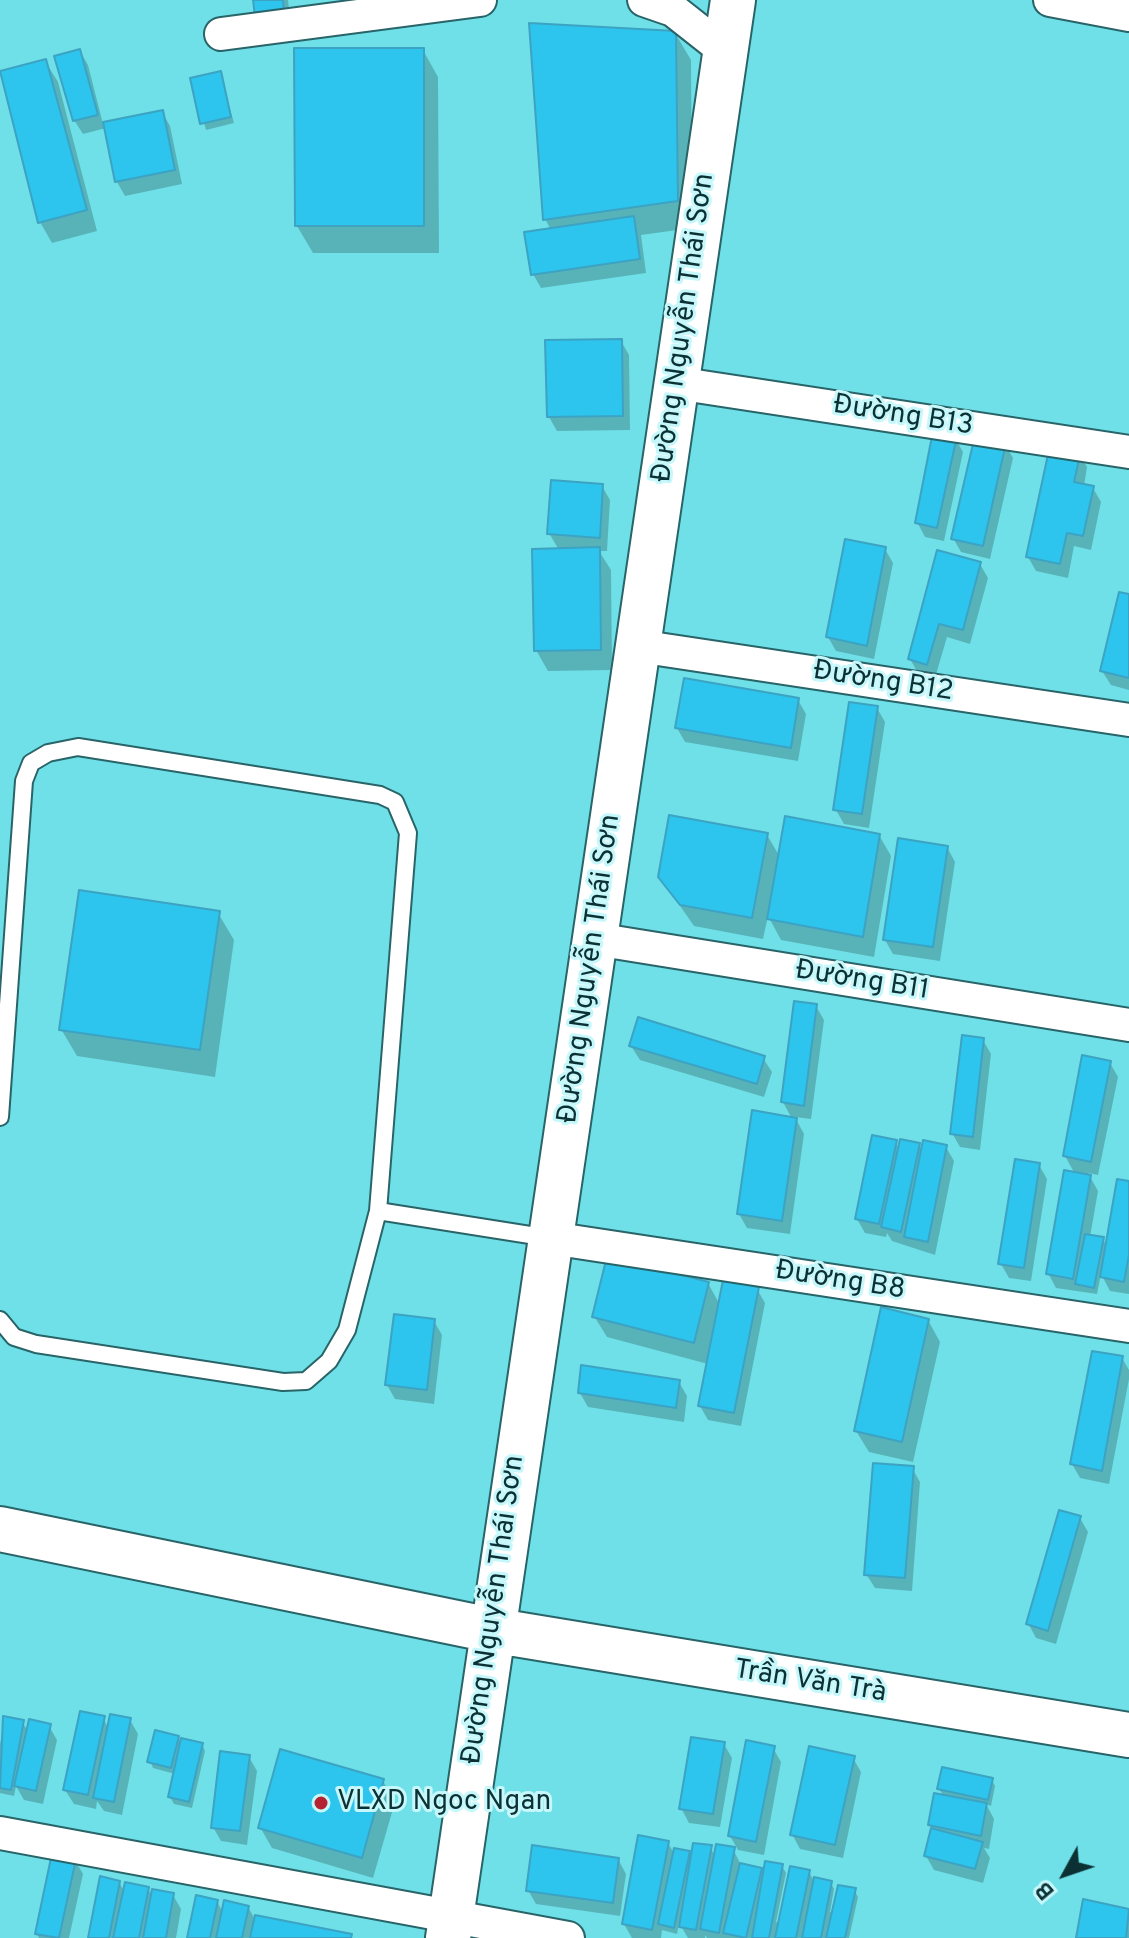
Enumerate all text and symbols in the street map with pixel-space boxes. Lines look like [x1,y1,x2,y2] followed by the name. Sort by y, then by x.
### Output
[647,171,723,485] street label: Đường Nguyễn Thái Sơn
[831,389,975,445] street label: Đường B13
[810,655,956,711] street label: Đường B12
[553,812,629,1126] street label: Đường Nguyễn Thái Sơn
[793,955,931,1009] street label: Đường B11
[773,1255,907,1309] street label: Đường B8
[457,1453,533,1767] street label: Đường Nguyễn Thái Sơn
[731,1654,889,1712] street label: Trần Văn Trà
[337,1786,551,1820] place label: VLXD Ngoc Ngan
[312,1794,330,1812] marker: VLXD Ngoc Ngan
[1025,1834,1105,1914] north arrow
[1031,1875,1061,1904] text: B

